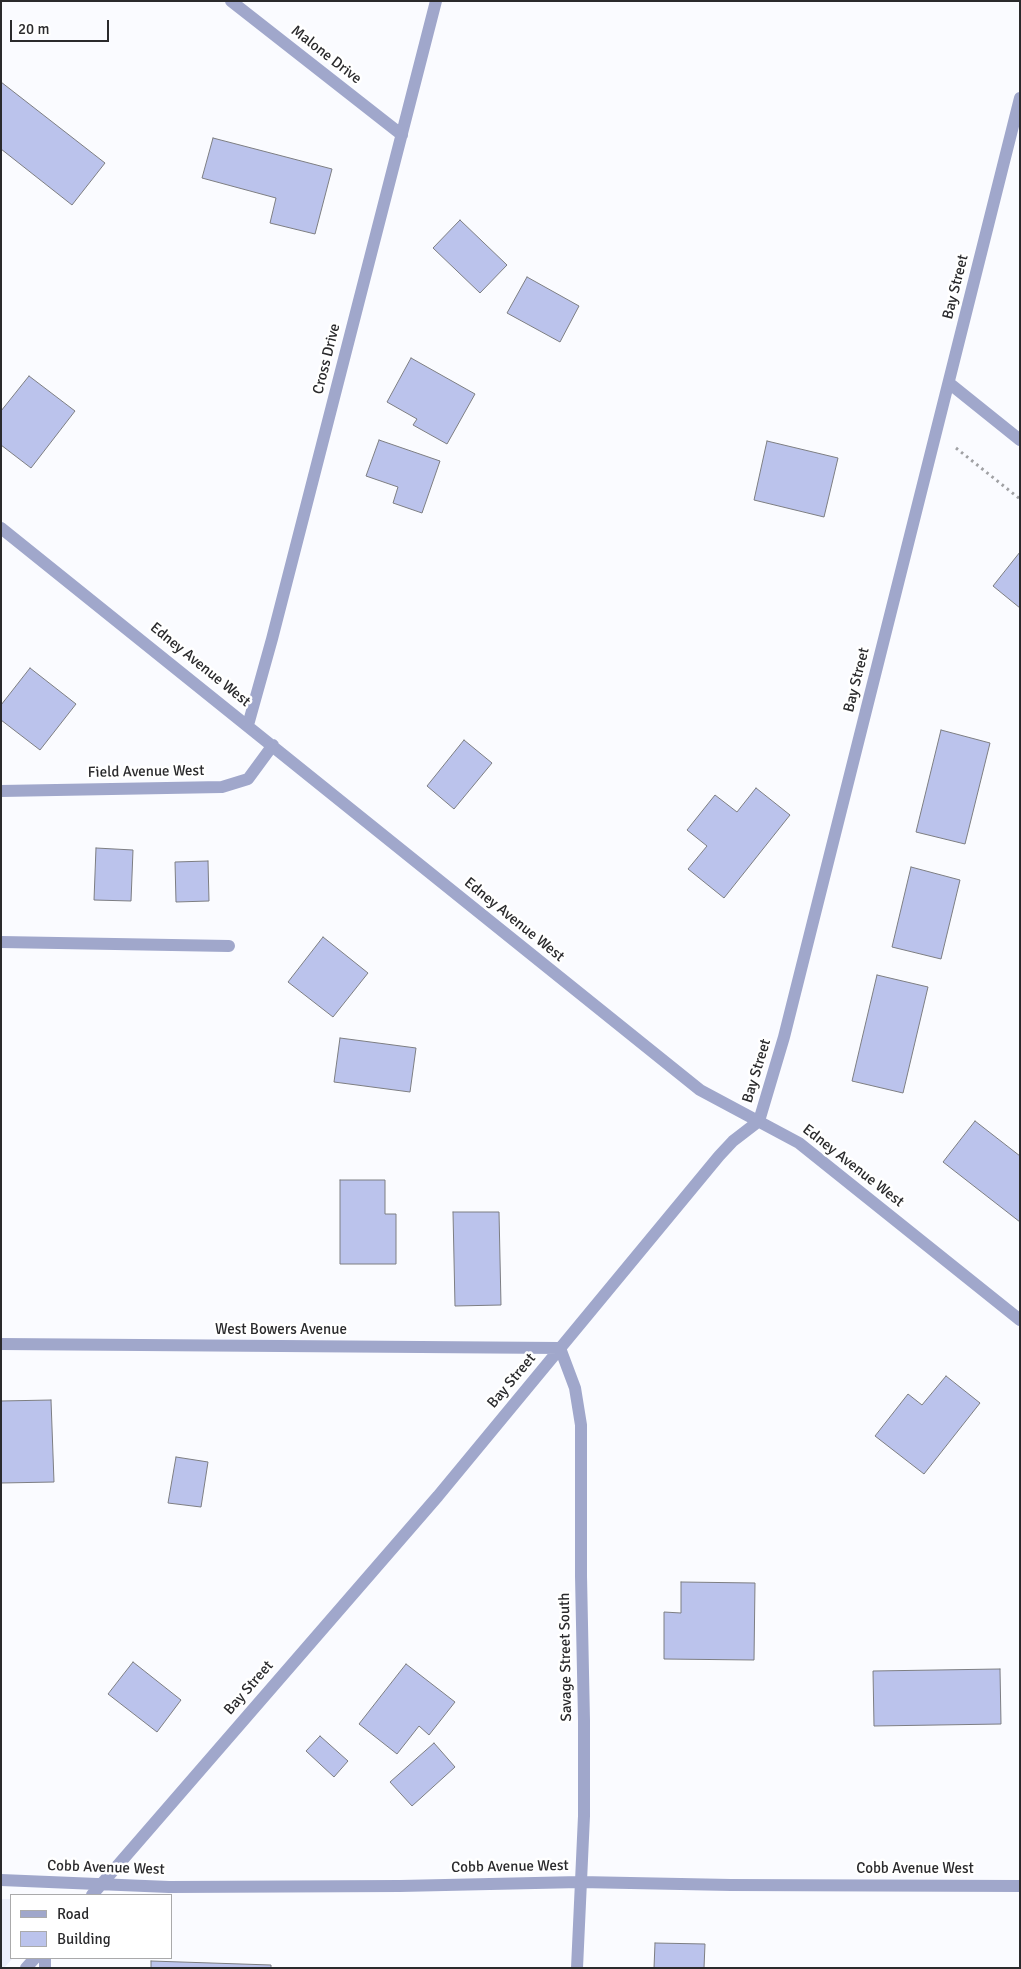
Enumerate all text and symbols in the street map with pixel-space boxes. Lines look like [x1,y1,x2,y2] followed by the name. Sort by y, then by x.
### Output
[12,10,111,42] scale bar
[18,20,49,38] text: 20 m
[287,22,365,88] street label: Malone Drive
[939,253,973,321] street label: Bay Street
[310,322,344,396] street label: Cross Drive
[146,619,254,711] street label: Edney Avenue West
[840,646,874,714] street label: Bay Street
[88,762,204,782] street label: Field Avenue West
[460,874,568,966] street label: Edney Avenue West
[739,1037,775,1105] street label: Bay Street
[799,1121,907,1211] street label: Edney Avenue West
[215,1321,347,1339] street label: West Bowers Avenue
[484,1350,540,1412] street label: Bay Street
[556,1592,576,1722] street label: Savage Street South
[221,1657,277,1719] street label: Bay Street
[47,1857,165,1879] street label: Cobb Avenue West
[451,1857,569,1877] street label: Cobb Avenue West
[856,1860,974,1878] street label: Cobb Avenue West
[10,1894,172,1959] legend
[57,1905,89,1923] text: Road
[57,1930,111,1948] text: Building

